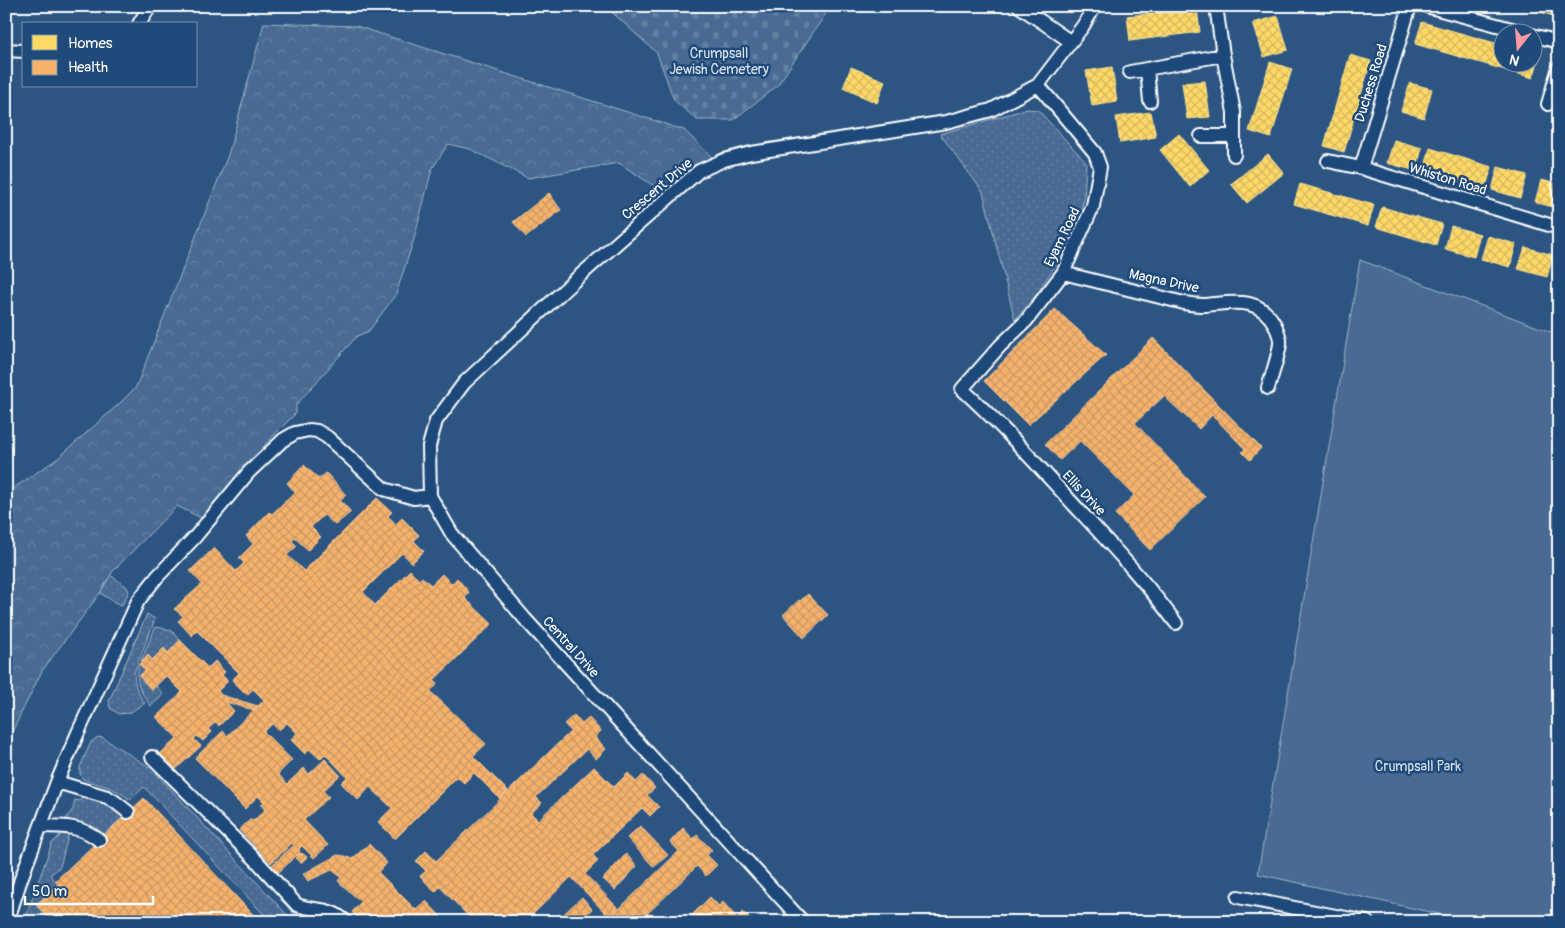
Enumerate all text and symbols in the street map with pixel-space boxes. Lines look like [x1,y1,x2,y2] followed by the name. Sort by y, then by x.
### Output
[22,22,198,88] legend
[1492,22,1542,72] north arrow
[68,34,113,53] text: Homes
[1351,42,1391,124] street label: Duchess Road
[669,45,769,78] park label: Crumpsall Jewish Cemetery
[1507,50,1521,69] text: N
[68,58,108,77] text: Health
[618,155,696,223] street label: Crescent Drive
[1407,159,1489,199] street label: Whiston Road
[1040,204,1084,270] street label: Eyam Road
[1128,265,1201,297] street label: Magna Drive
[1059,467,1109,519] street label: Ellis Drive
[539,613,603,681] street label: Central Drive
[1375,758,1461,775] park label: Crumpsall Park
[25,873,152,905] scale bar
[32,882,67,901] text: 50 m

